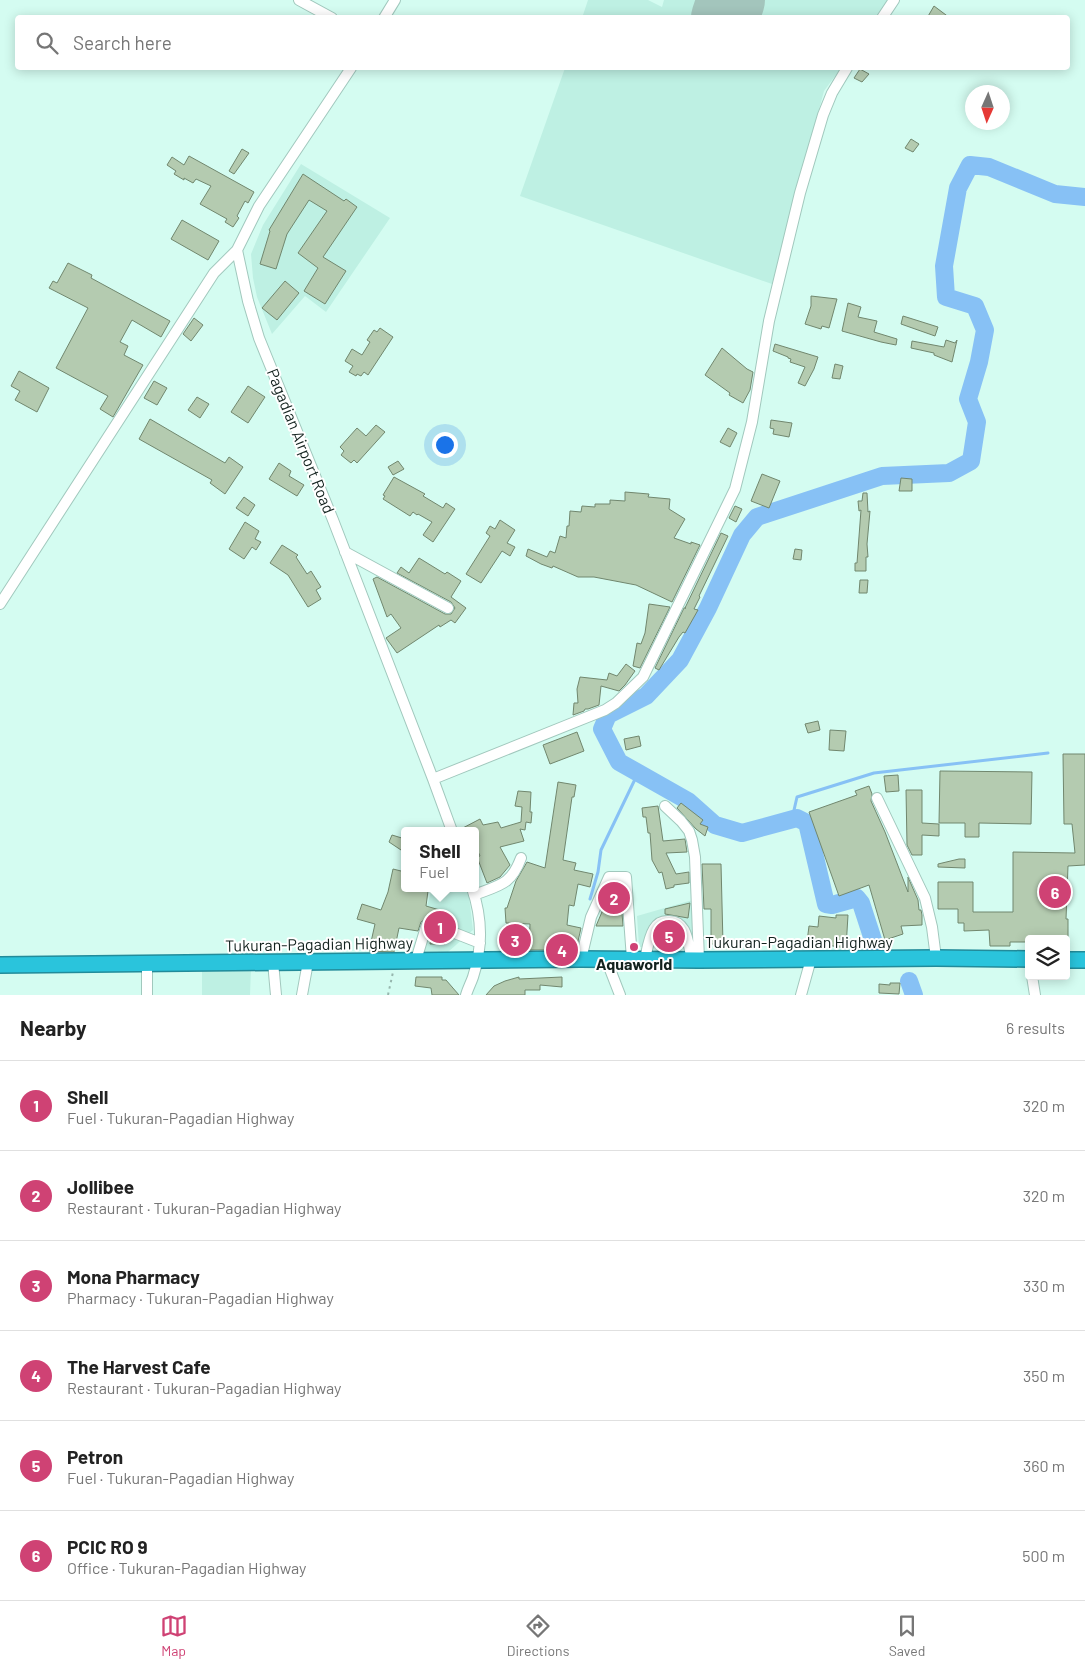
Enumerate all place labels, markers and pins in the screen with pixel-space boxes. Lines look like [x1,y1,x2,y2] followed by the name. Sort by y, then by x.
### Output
[1039,873,1071,911] pin: 6
[598,879,630,917] pin: 2
[424,908,456,946] pin: 1
[653,917,685,955] pin: 5
[499,921,531,959] pin: 3
[546,931,578,969] pin: 4
[628,941,640,953] marker: Aquaworld
[596,954,672,973] place label: Aquaworld

